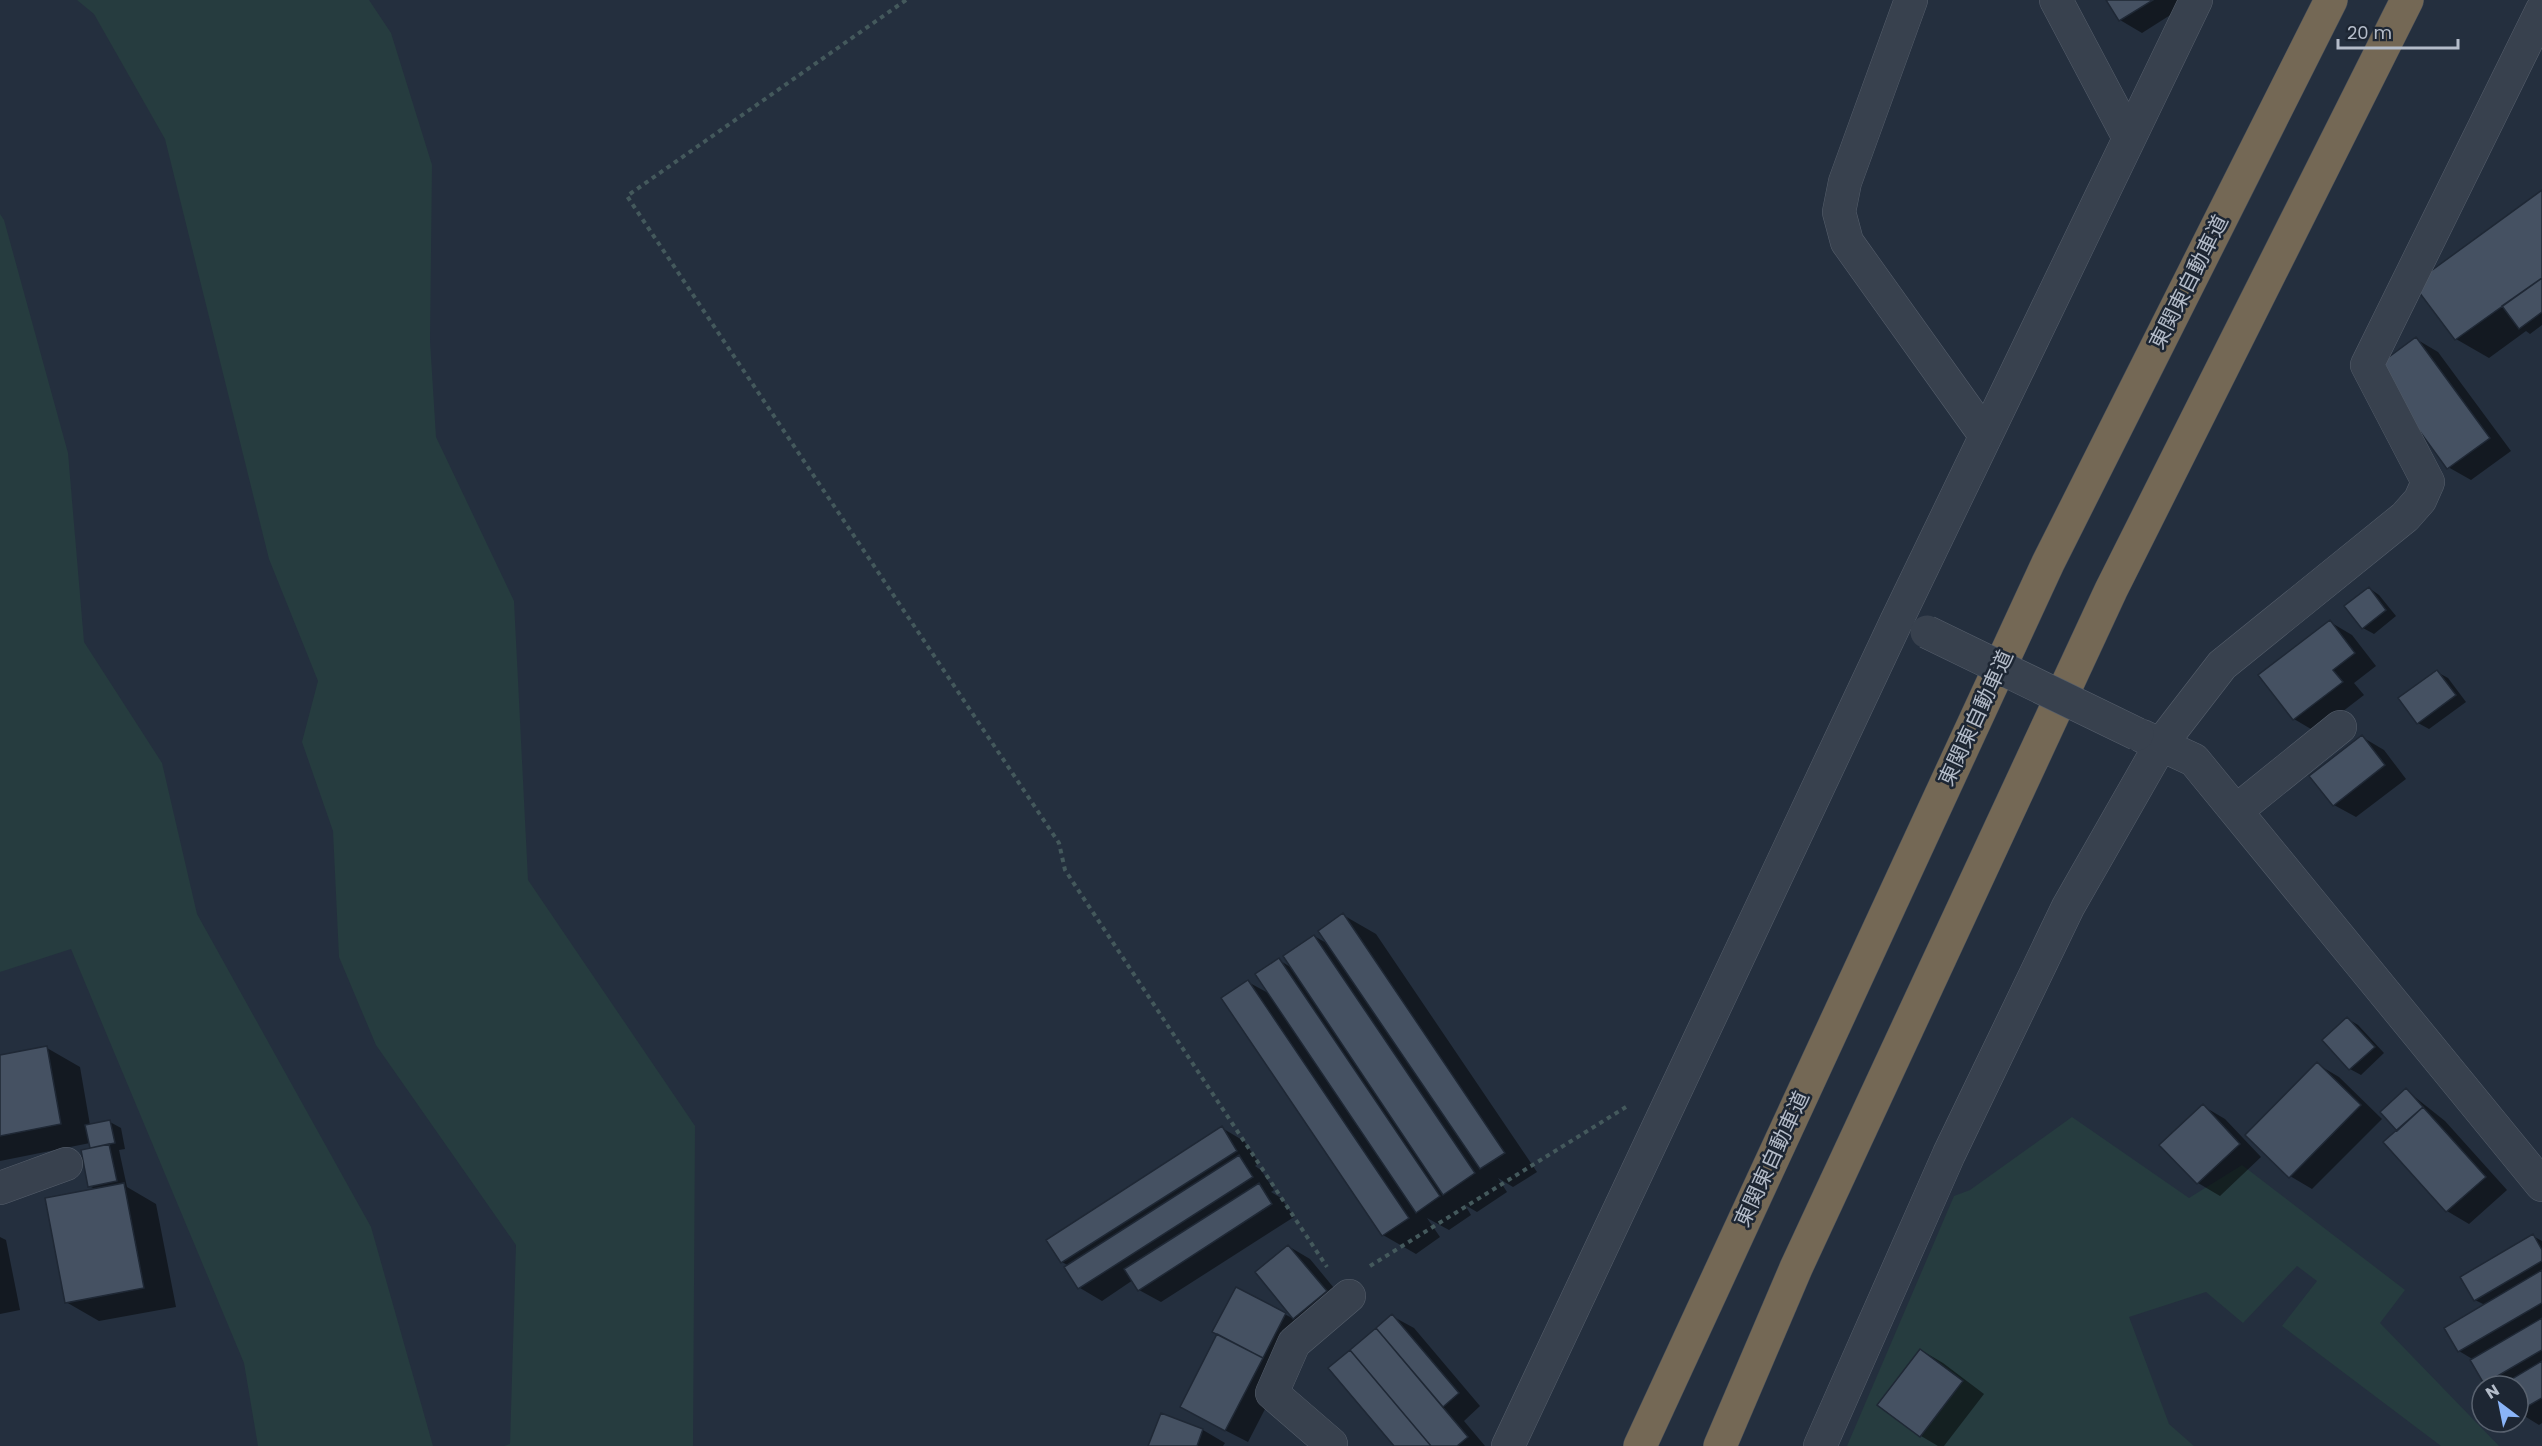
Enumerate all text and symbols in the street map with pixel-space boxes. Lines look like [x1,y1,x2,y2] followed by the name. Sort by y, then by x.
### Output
[2338,12,2458,50] scale bar
[2347,20,2392,45] text: 20 m
[2142,210,2235,354] street label: 東関東自動車道
[1931,645,2020,791] street label: 東関東自動車道
[1727,1086,1816,1232] street label: 東関東自動車道
[2470,1374,2530,1434] north arrow
[2481,1379,2504,1405] text: N

